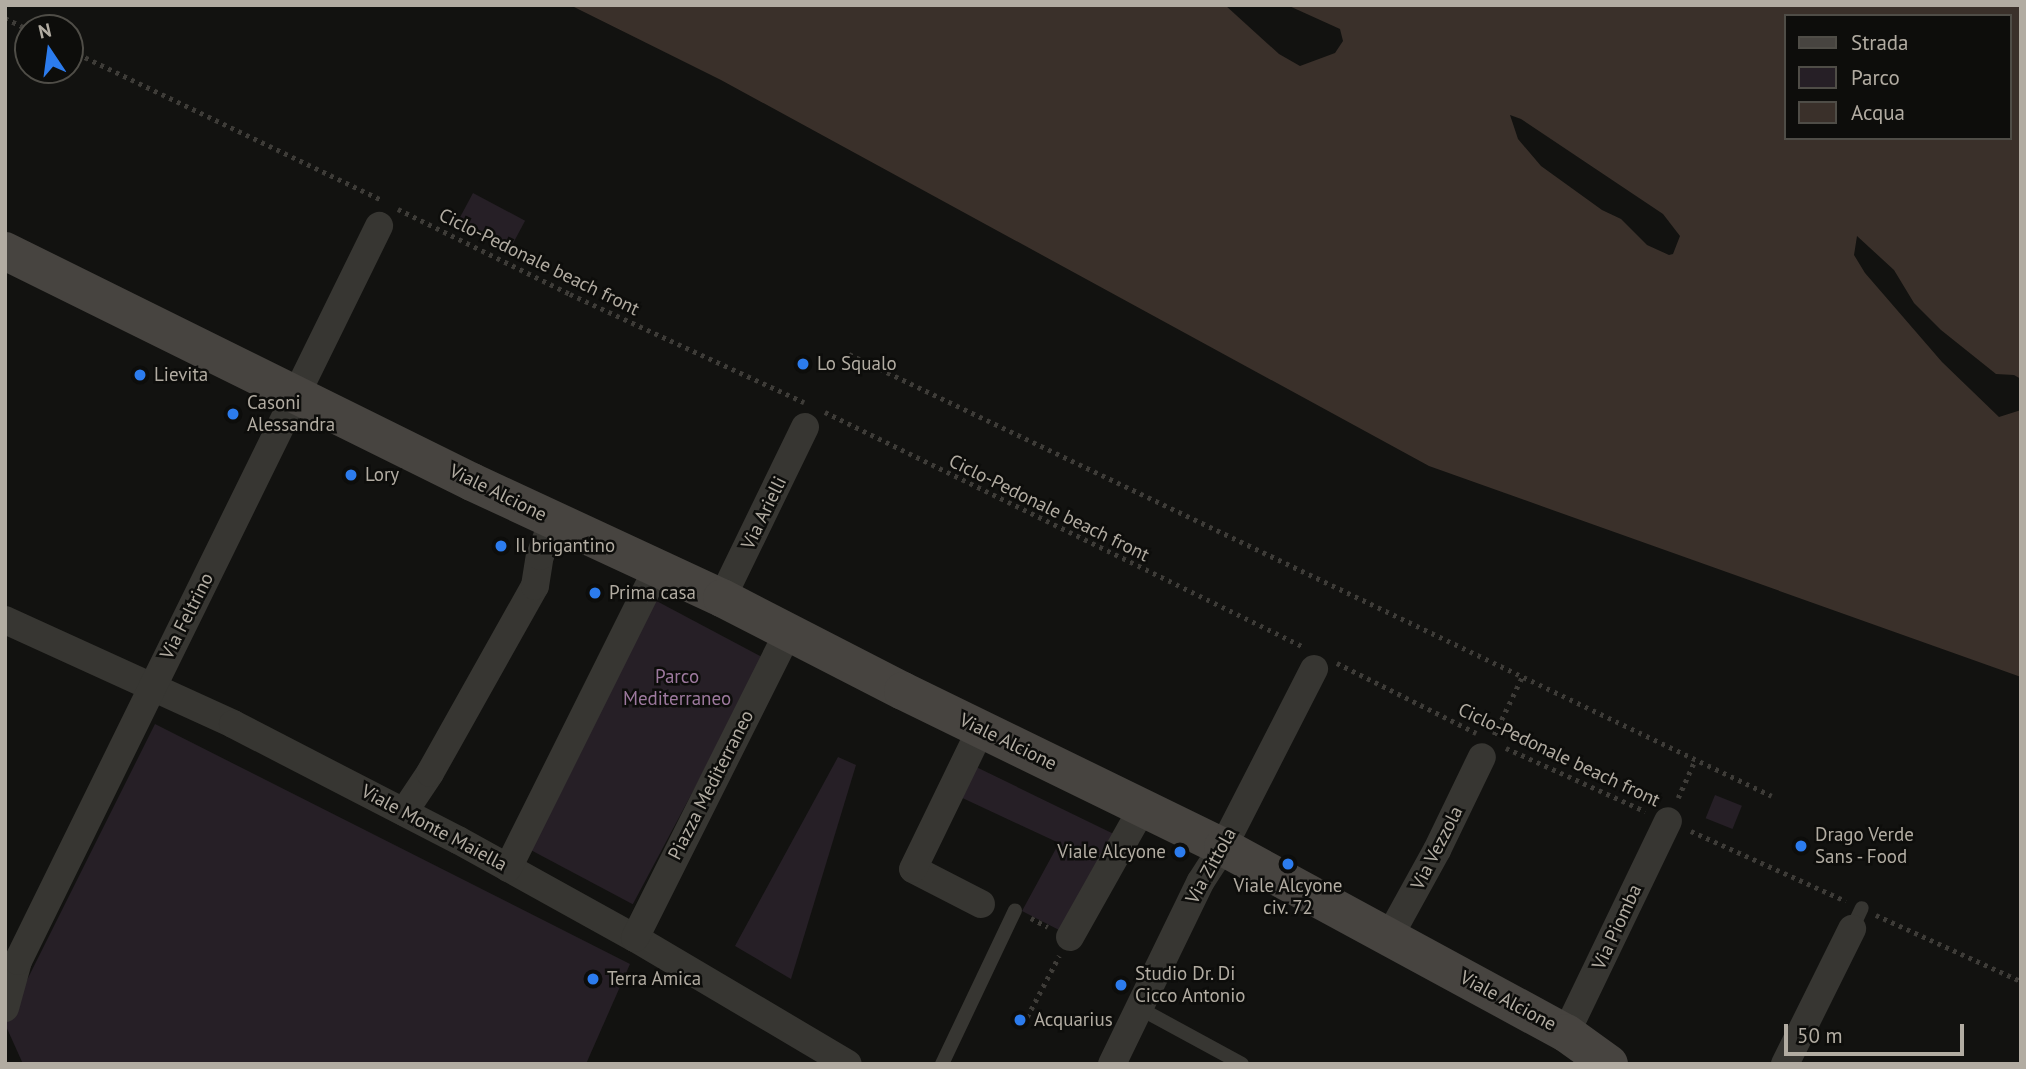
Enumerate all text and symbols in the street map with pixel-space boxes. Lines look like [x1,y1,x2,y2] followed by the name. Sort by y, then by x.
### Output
[14,14,84,84] north arrow
[1784,14,2012,140] legend
[36,17,53,44] text: N
[1851,29,1909,56] text: Strada
[1851,64,1900,91] text: Parco
[1851,99,1905,126] text: Acqua
[435,204,643,320] street label: Ciclo-Pedonale beach front
[817,353,897,375] place label: Lo Squalo
[795,356,811,372] marker: Lo Squalo
[154,364,208,386] place label: Lievita
[132,367,148,383] marker: Lievita
[247,392,335,436] place label: Casoni Alessandra
[225,406,241,422] marker: Casoni Alessandra
[945,450,1153,566] street label: Ciclo-Pedonale beach front
[445,459,551,527] street label: Viale Alcione
[365,464,399,486] place label: Lory
[343,467,359,483] marker: Lory
[736,473,792,553] street label: Via Arielli
[515,535,615,557] place label: Il brigantino
[493,538,509,554] marker: Il brigantino
[156,569,218,663] street label: Via Feltrino
[609,582,696,604] place label: Prima casa
[587,585,603,601] marker: Prima casa
[623,666,731,710] park label: Parco Mediterraneo
[1454,698,1664,812] street label: Ciclo-Pedonale beach front
[663,706,759,864] street label: Piazza Mediterraneo
[955,708,1061,776] street label: Viale Alcione
[357,780,511,876] street label: Viale Monte Maiella
[1406,802,1468,894] street label: Via Vezzola
[1181,824,1241,908] street label: Via Zittola
[1815,824,1914,868] place label: Drago Verde Sans - Food
[1793,838,1809,854] marker: Drago Verde Sans - Food
[1057,841,1166,863] place label: Viale Alcyone
[1172,844,1188,860] marker: Viale Alcyone
[1280,856,1296,872] marker: Viale Alcyone civ. 72
[1233,875,1343,919] place label: Viale Alcyone civ. 72
[1587,881,1647,973] street label: Via Piomba
[1135,963,1246,1007] place label: Studio Dr. Di Cicco Antonio
[1456,966,1560,1036] street label: Viale Alcione
[607,968,702,990] place label: Terra Amica
[585,971,601,987] marker: Terra Amica
[1113,977,1129,993] marker: Studio Dr. Di Cicco Antonio
[1034,1009,1113,1031] place label: Acquarius
[1788,1010,1968,1054] scale bar
[1012,1012,1028,1028] marker: Acquarius
[1797,1022,1843,1049] text: 50 m

